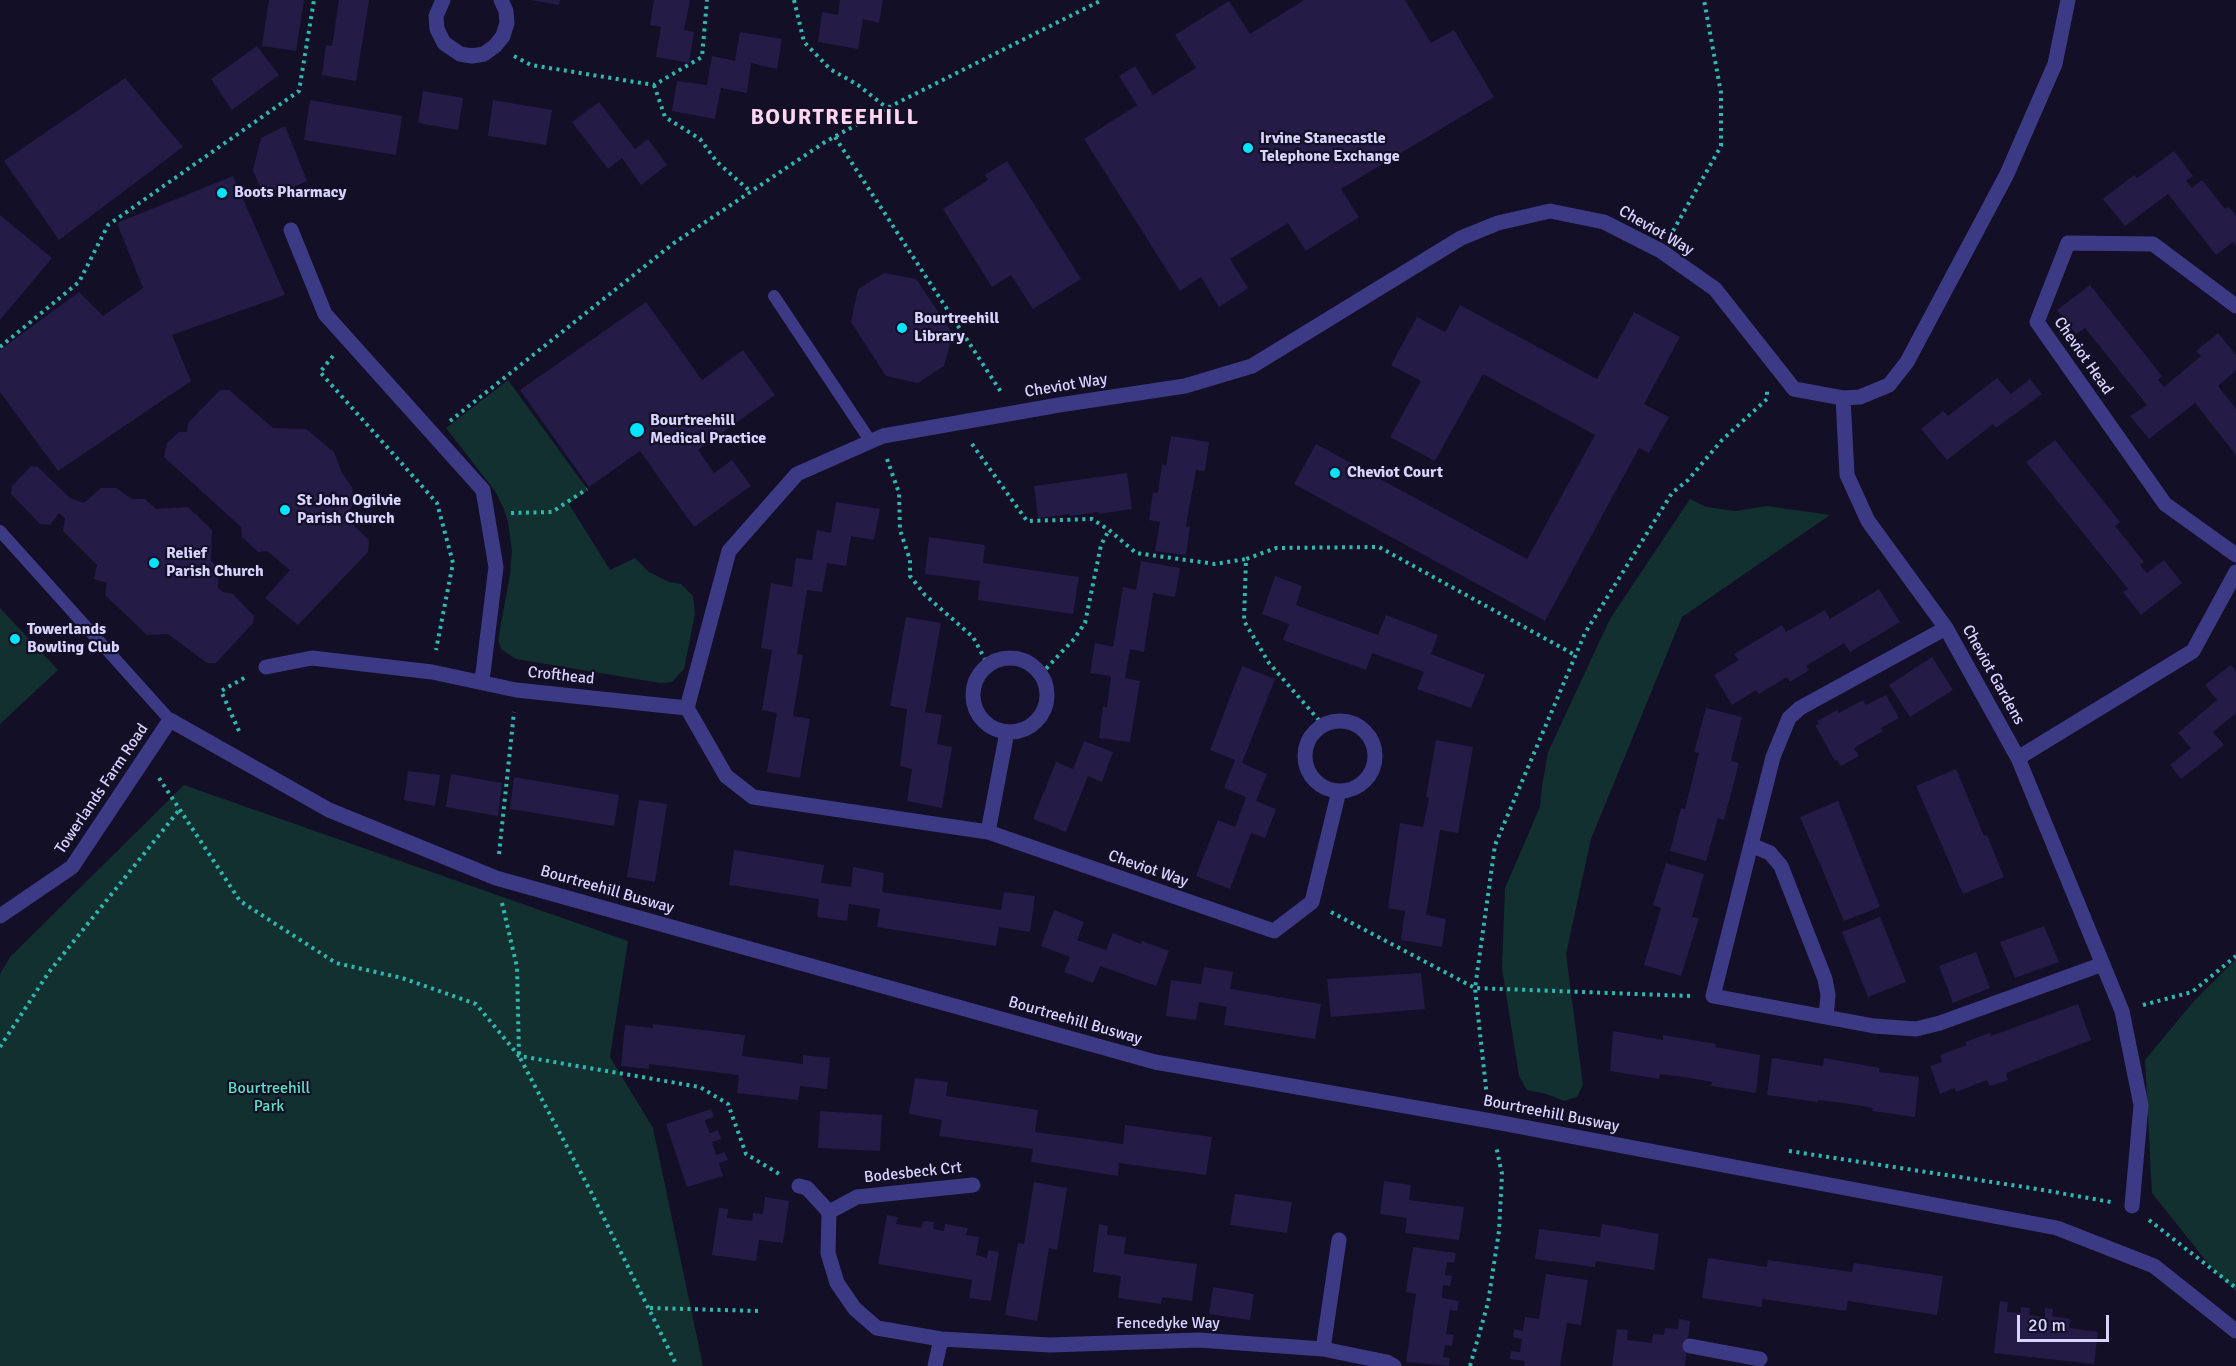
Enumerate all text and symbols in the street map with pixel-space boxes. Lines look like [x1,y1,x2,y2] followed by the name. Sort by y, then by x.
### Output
[750,105,920,131] district label: BOURTREEHILL
[1260,129,1400,167] place label: Irvine Stanecastle Telephone Exchange
[1241,141,1255,155] marker: Irvine Stanecastle Telephone Exchange
[234,183,346,203] place label: Boots Pharmacy
[215,186,229,200] marker: Boots Pharmacy
[1615,202,1697,260] street label: Cheviot Way
[914,309,999,347] place label: Bourtreehill Library
[2049,314,2117,398] street label: Cheviot Head
[895,321,909,335] marker: Bourtreehill Library
[1023,370,1109,402] street label: Cheviot Way
[650,411,766,449] place label: Bourtreehill Medical Practice
[628,421,646,439] marker: Bourtreehill Medical Practice
[1347,463,1443,483] place label: Cheviot Court
[1328,466,1342,480] marker: Cheviot Court
[297,491,401,529] place label: St John Ogilvie Parish Church
[278,503,292,517] marker: St John Ogilvie Parish Church
[166,544,264,582] place label: Relief Parish Church
[147,556,161,570] marker: Relief Parish Church
[27,620,120,658] place label: Towerlands Bowling Club
[1958,622,2028,728] street label: Cheviot Gardens
[8,632,22,646] marker: Towerlands Bowling Club
[527,663,595,689] street label: Crofthead
[51,720,153,858] street label: Towerlands Farm Road
[1105,846,1191,892] street label: Cheviot Way
[538,862,676,918] street label: Bourtreehill Busway
[1006,993,1144,1049] street label: Bourtreehill Busway
[228,1079,310,1117] park label: Bourtreehill Park
[1481,1091,1621,1137] street label: Bourtreehill Busway
[863,1158,963,1188] street label: Bodesbeck Crt
[2020,1303,2112,1341] scale bar
[1116,1314,1220,1334] street label: Fencedyke Way
[2028,1314,2066,1336] text: 20 m

